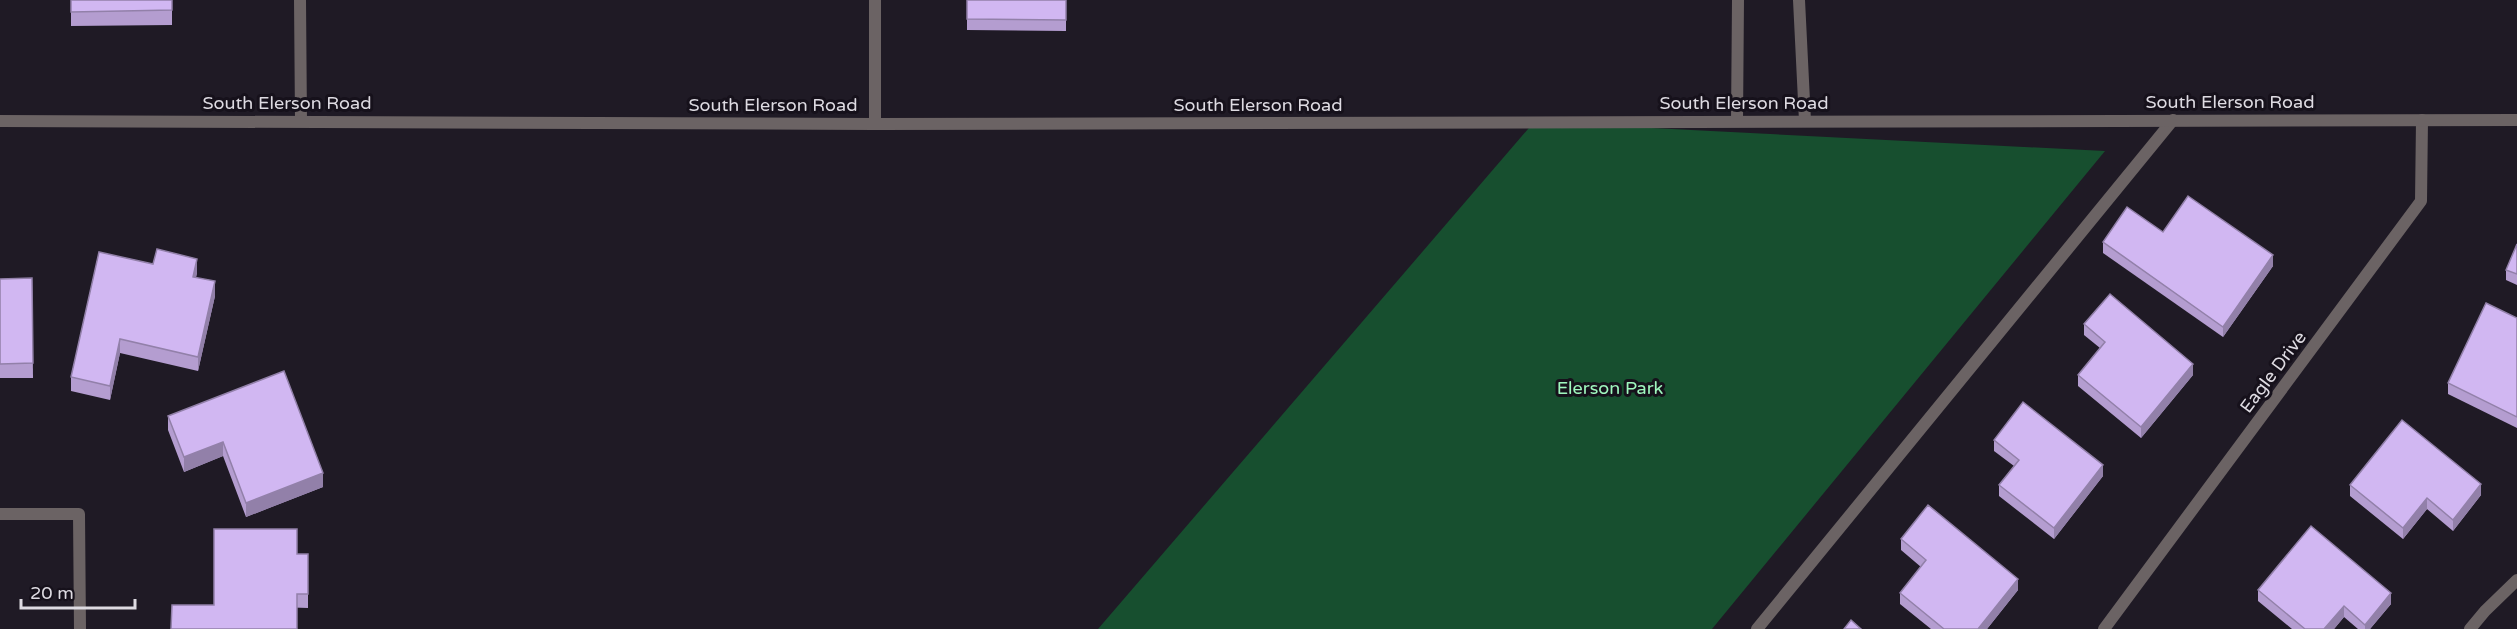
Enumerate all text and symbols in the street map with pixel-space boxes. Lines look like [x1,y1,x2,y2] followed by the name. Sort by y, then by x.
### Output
[2145,91,2315,113] street label: South Elerson Road
[202,92,372,114] street label: South Elerson Road
[1659,92,1829,114] street label: South Elerson Road
[688,94,858,116] street label: South Elerson Road
[1173,94,1343,116] street label: South Elerson Road
[2235,327,2311,417] street label: Eagle Drive
[1557,377,1664,399] park label: Elerson Park
[21,572,135,610] scale bar
[30,582,74,604] text: 20 m

